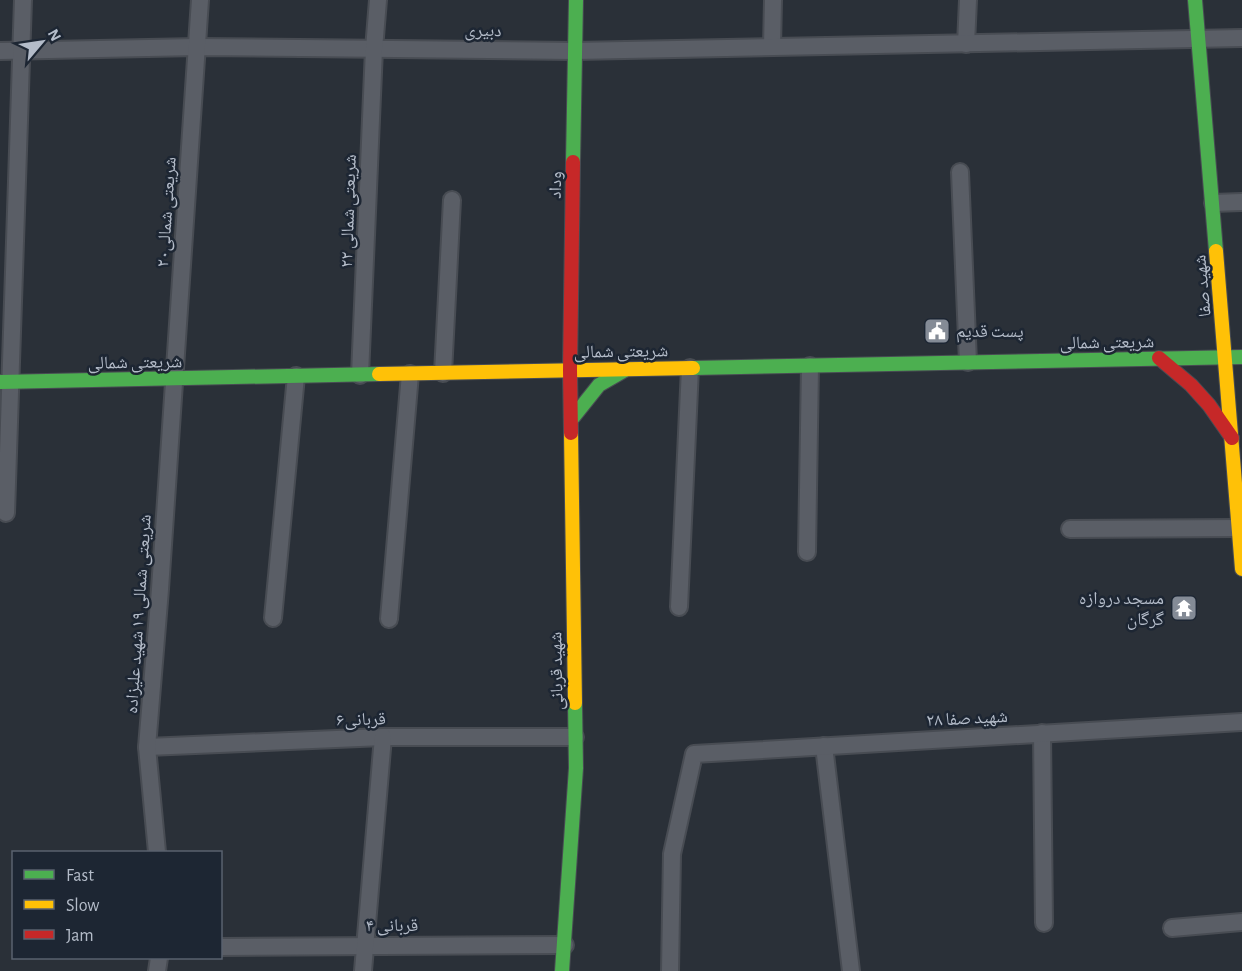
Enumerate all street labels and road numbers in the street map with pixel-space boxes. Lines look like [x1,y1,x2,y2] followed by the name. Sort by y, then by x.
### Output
[464,22,502,41] street label: دبیری
[338,154,361,268] street label: شریعتی شمالی ٢٢
[154,156,181,268] street label: شریعتی شمالی۲۰
[547,171,565,199] street label: وداد
[1191,254,1215,318] street label: شهید صفا
[1060,333,1154,354] street label: شریعتی شمالی
[574,342,668,363] street label: شریعتی شمالی
[88,353,182,374] street label: شریعتی شمالی
[123,514,156,714] street label: شریعتی شمالی ۱۹ شهید علیزاده
[547,632,568,710] street label: شهید قربانی
[926,708,1008,730] street label: شهید صفا ۲۸
[336,710,386,731] street label: قربانی۶
[366,917,418,936] street label: قربانی ۴

